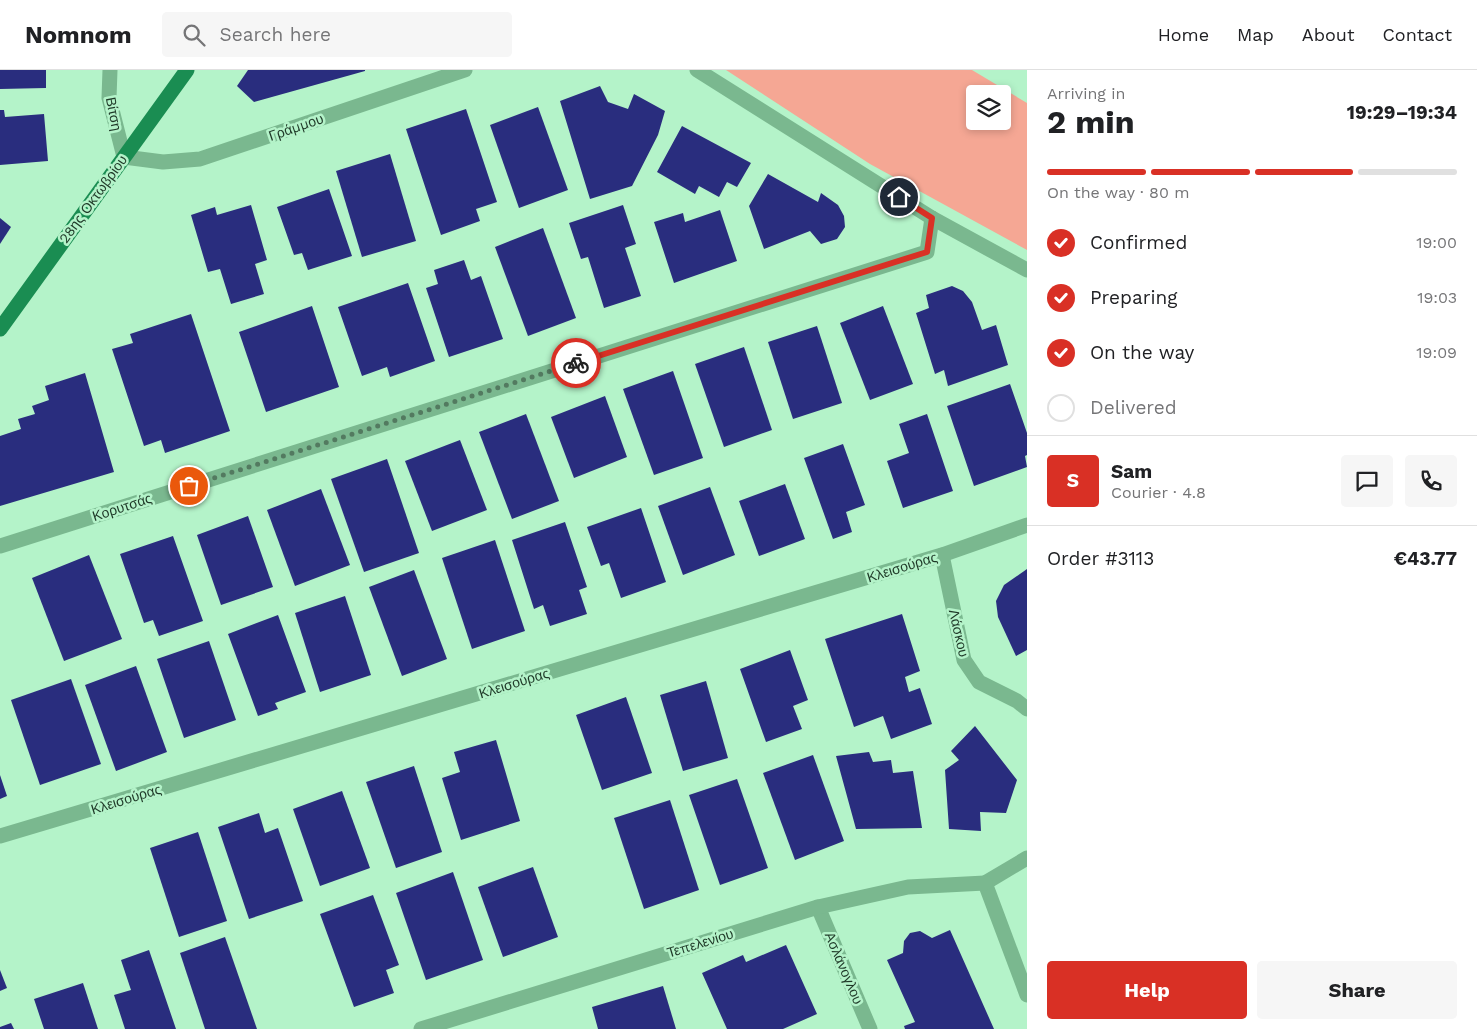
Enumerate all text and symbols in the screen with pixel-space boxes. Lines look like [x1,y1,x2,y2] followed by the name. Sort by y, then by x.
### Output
[162,12,512,57] search box
[25,21,132,49] text: Nomnom
[180,21,208,49] icon: search
[220,23,331,46] text: Search here
[1158,24,1209,45] text: Home
[1237,24,1274,45] text: Map
[1302,24,1354,45] text: About
[1382,24,1452,45] text: Contact
[1047,84,1125,103] text: Arriving in
[966,85,1011,130] map controls
[966,85,1011,130] button: layers
[103,96,125,132] street label: Βίτση
[1347,101,1457,124] text: 19:29–19:34
[1047,103,1135,141] text: 2 min
[267,110,325,144] street label: Γράμμου
[56,152,130,246] street label: 28ης Οκτωβρίου
[878,176,920,218] pin
[885,183,913,211] icon: home
[1047,183,1190,202] text: On the way · 80 m
[1047,229,1075,257] icon: check
[1090,231,1187,254] text: Confirmed
[1416,233,1457,252] text: 19:00
[1047,284,1075,312] icon: check
[1090,286,1177,309] text: Preparing
[1417,288,1457,307] text: 19:03
[551,338,601,388] courier
[1047,339,1075,367] icon: check
[1090,341,1194,364] text: On the way
[1416,343,1457,362] text: 19:09
[562,349,590,377] icon: bike
[1090,396,1177,419] text: Delivered
[1341,455,1393,507] button: chat
[1405,455,1457,507] button: phone
[1111,460,1152,483] text: Sam
[168,465,210,507] pin
[1067,469,1079,492] text: S
[175,472,203,500] icon: bag
[1111,483,1206,502] text: Courier · 4.8
[90,490,154,524] street label: Κορυτσάς
[1047,547,1154,570] text: Order #3113
[1394,547,1457,570] text: €43.77
[865,549,939,585] street label: Κλεισούρας
[946,608,972,658] street label: Λάσκου
[477,665,551,701] street label: Κλεισούρας
[89,781,163,817] street label: Κλεισούρας
[665,925,735,961] street label: Τεπελενίου
[822,929,866,1007] street label: Ασλάνογλου
[1047,961,1247,1019] button: Help
[1257,961,1457,1019] button: Share

